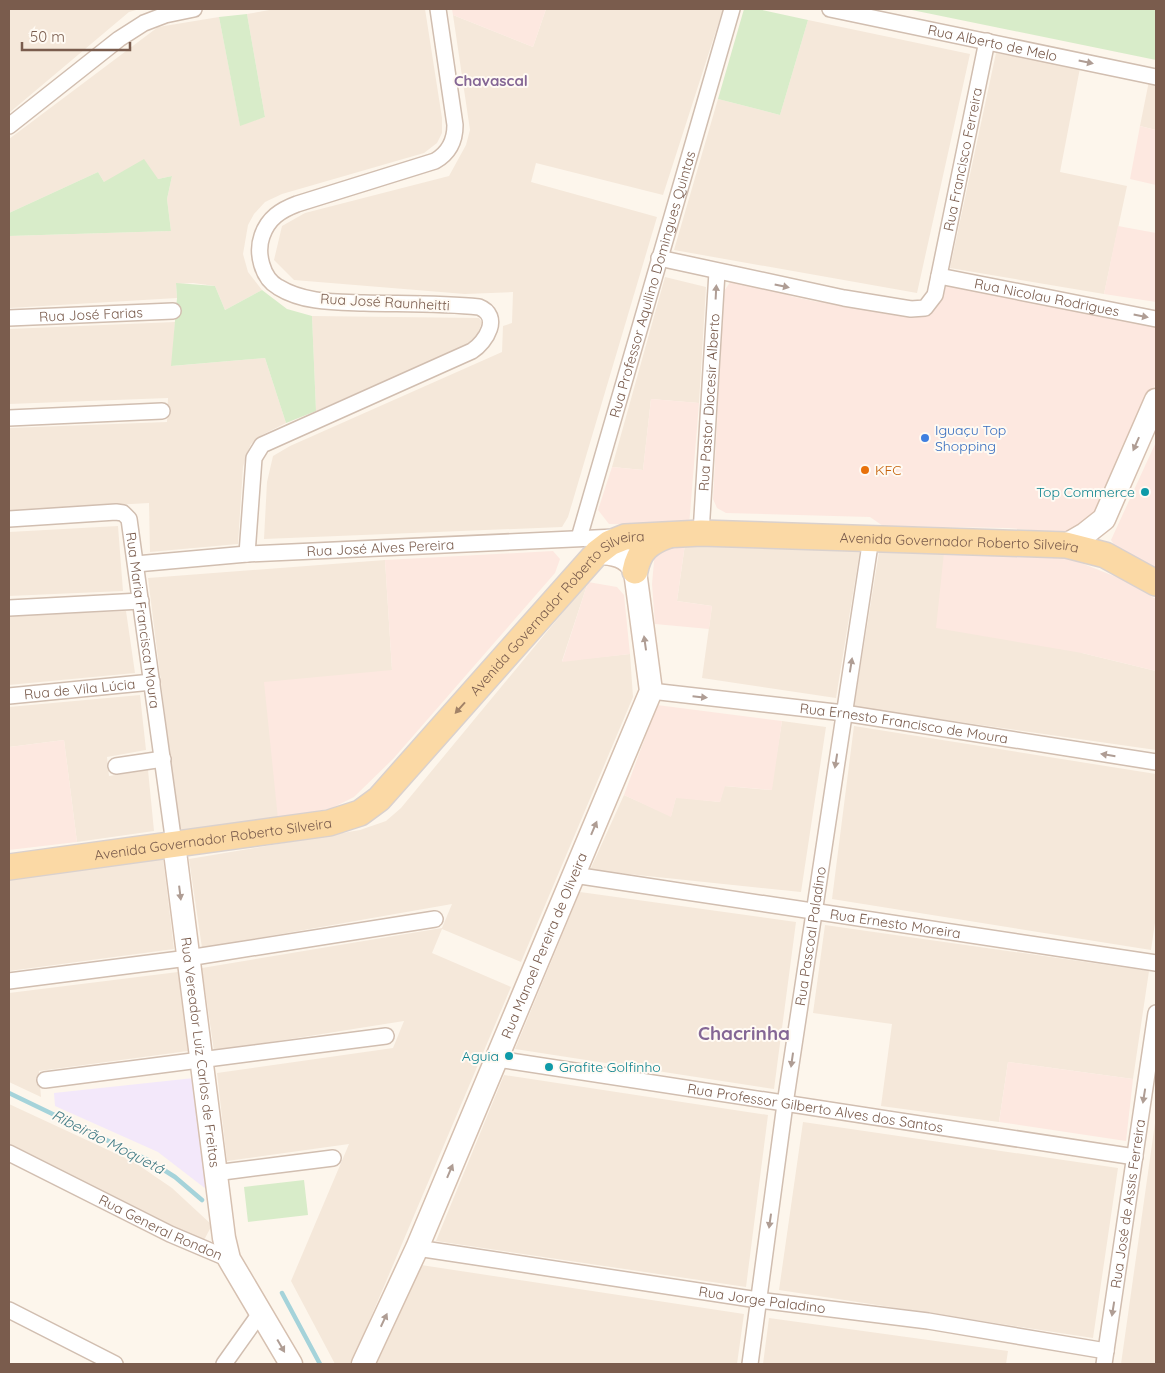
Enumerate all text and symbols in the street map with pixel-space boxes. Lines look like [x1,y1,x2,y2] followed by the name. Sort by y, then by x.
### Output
[22,20,130,52] scale bar
[926,21,1059,65] street label: Rua Alberto de Melo
[30,27,65,46] text: 50 m
[1078,59,1094,67] one-way arrow
[454,71,528,90] district label: Chavascal
[939,86,986,233] street label: Rua Francisco Ferreira
[605,149,699,420] street label: Rua Professor Aquilino Domingues Quintas
[973,274,1121,321] street label: Rua Nicolau Rodrigues
[774,282,790,290] one-way arrow
[712,284,720,300] one-way arrow
[320,290,450,314] street label: Rua José Raunheitti
[39,303,143,326] street label: Rua José Farias
[1133,312,1148,320] one-way arrow
[695,313,723,492] street label: Rua Pastor Diocesir Alberto
[935,421,1006,455] place label: Iguaçu Top Shopping
[919,432,931,444] marker: Iguaçu Top Shopping
[1132,437,1140,451] one-way arrow
[875,461,901,479] place label: KFC
[859,464,871,476] marker: KFC
[1036,483,1135,501] place label: Top Commerce
[1139,486,1151,498] marker: Top Commerce
[466,527,645,699] street label: Avenida Governador Roberto Silveira
[839,529,1081,557] street label: Avenida Governador Roberto Silveira
[122,531,164,710] street label: Rua Maria Francisca Moura
[306,535,455,560] street label: Rua José Alves Pereira
[641,634,649,650] one-way arrow
[848,656,856,672] one-way arrow
[23,675,136,703] street label: Rua de Vila Lúcia
[692,693,708,701] one-way arrow
[799,699,1009,748] street label: Rua Ernesto Francisco de Moura
[454,701,466,713] one-way arrow
[1100,750,1116,758] one-way arrow
[832,753,840,769] one-way arrow
[93,814,333,864] street label: Avenida Governador Roberto Silveira
[590,820,598,835] one-way arrow
[497,850,591,1041] street label: Rua Manoel Pereira de Oliveira
[791,865,830,1007] street label: Rua Pascoal Paladino
[176,885,184,901] one-way arrow
[829,905,962,942] street label: Rua Ernesto Moreira
[177,936,224,1169] street label: Rua Vereador Luiz Carlos de Freitas
[698,1021,790,1045] district label: Chacrinha
[462,1047,499,1065] place label: Aguia
[503,1050,515,1062] marker: Aguia
[787,1052,795,1068] one-way arrow
[559,1058,661,1076] place label: Grafite Golfinho
[543,1061,555,1073] marker: Grafite Golfinho
[686,1079,944,1136] street label: Rua Professor Gilberto Alves dos Santos
[1140,1089,1148,1105] one-way arrow
[49,1105,168,1178] water label: Ribeirão Moquetá
[1106,1118,1149,1290] street label: Rua José de Assis Ferreira
[446,1164,454,1178] one-way arrow
[96,1191,225,1264] street label: Rua General Rondon
[766,1213,774,1229] one-way arrow
[697,1282,827,1317] street label: Rua Jorge Paladino
[1108,1301,1116,1317] one-way arrow
[380,1313,388,1327] one-way arrow
[277,1339,285,1354] one-way arrow

